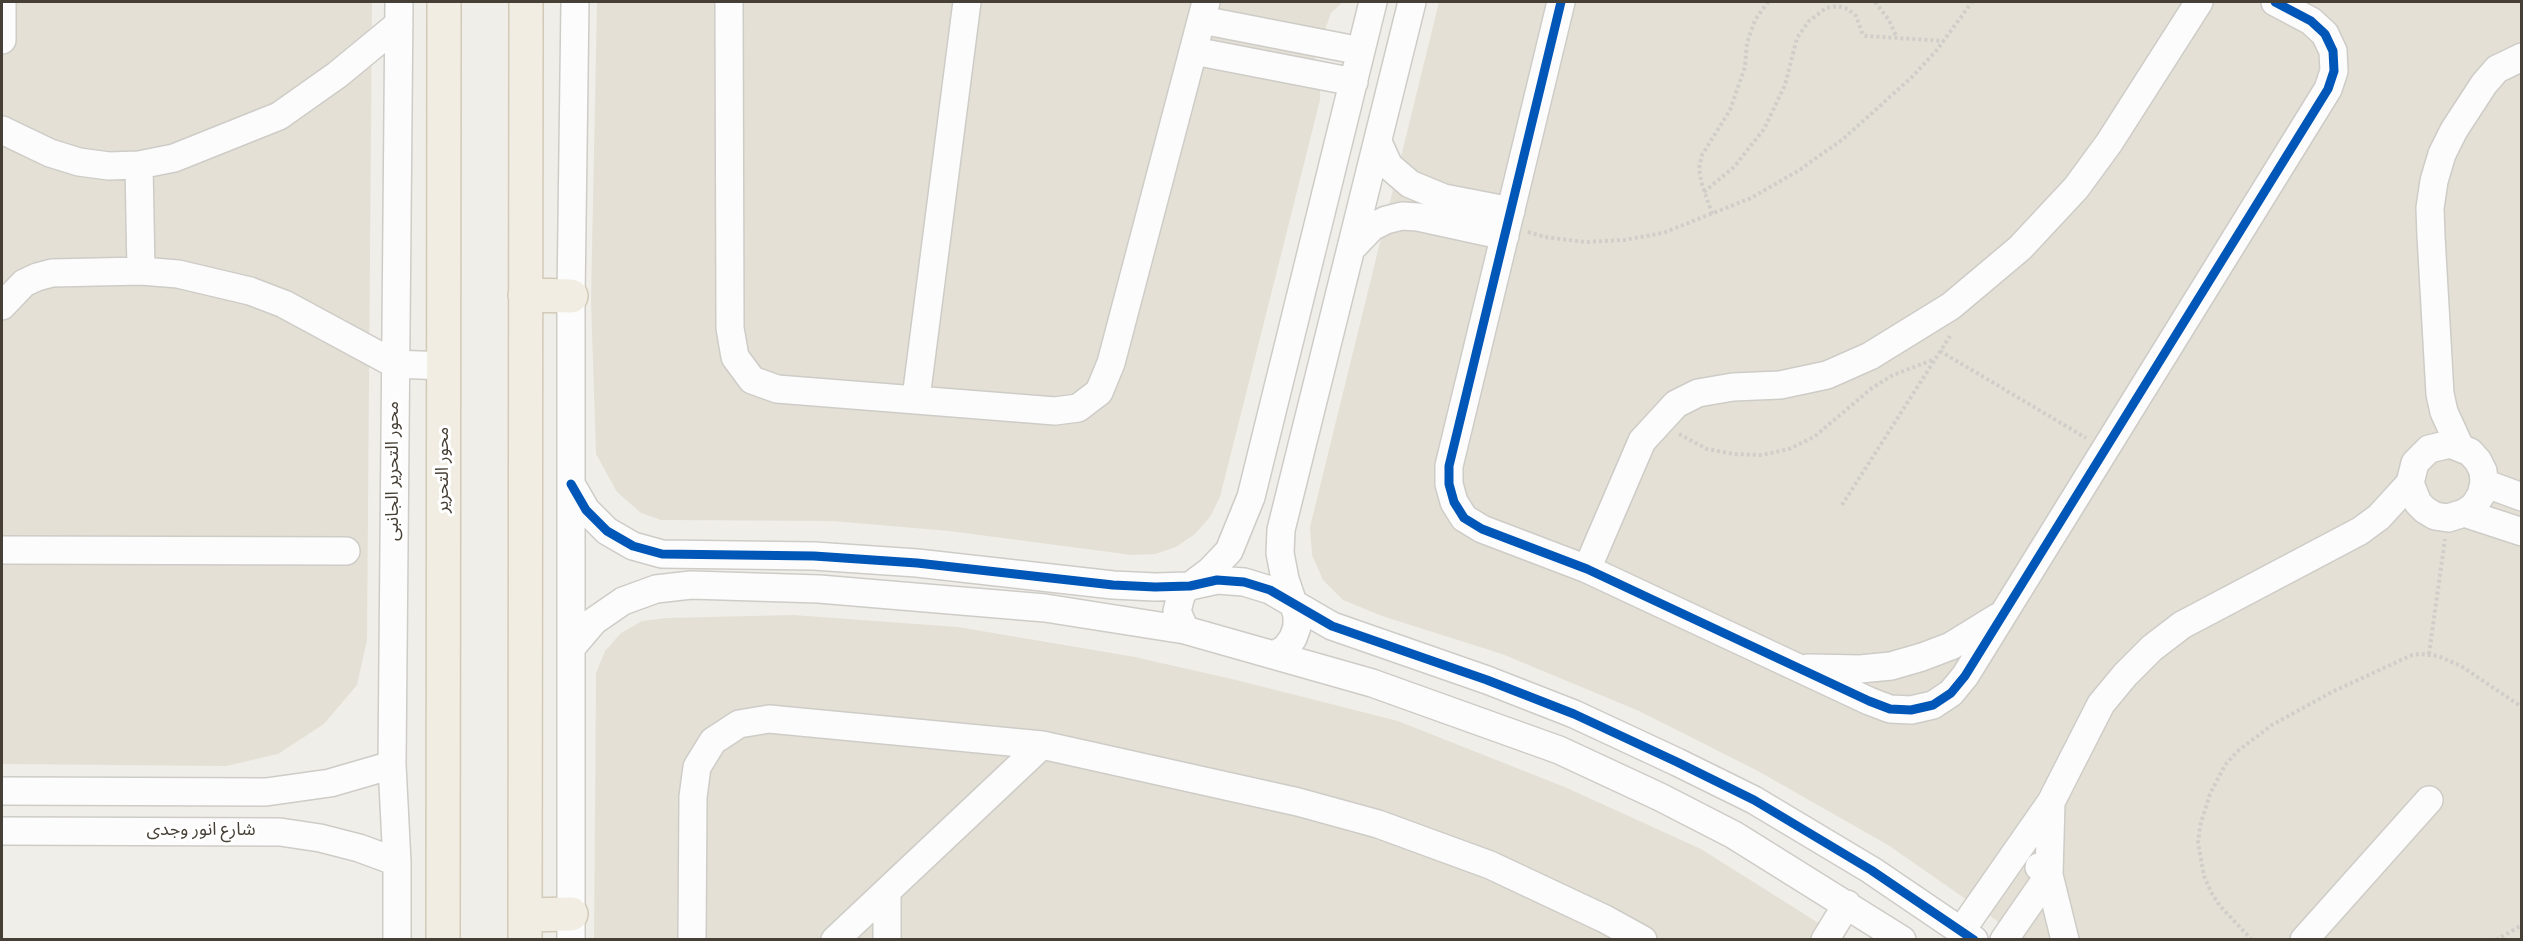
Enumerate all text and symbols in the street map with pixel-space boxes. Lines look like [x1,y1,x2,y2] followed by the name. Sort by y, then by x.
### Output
[383,401,405,541] street label: محور التحرير الجانبى
[433,427,455,513] street label: محور التحرير
[146,820,256,842] street label: شارع انور وجدى

